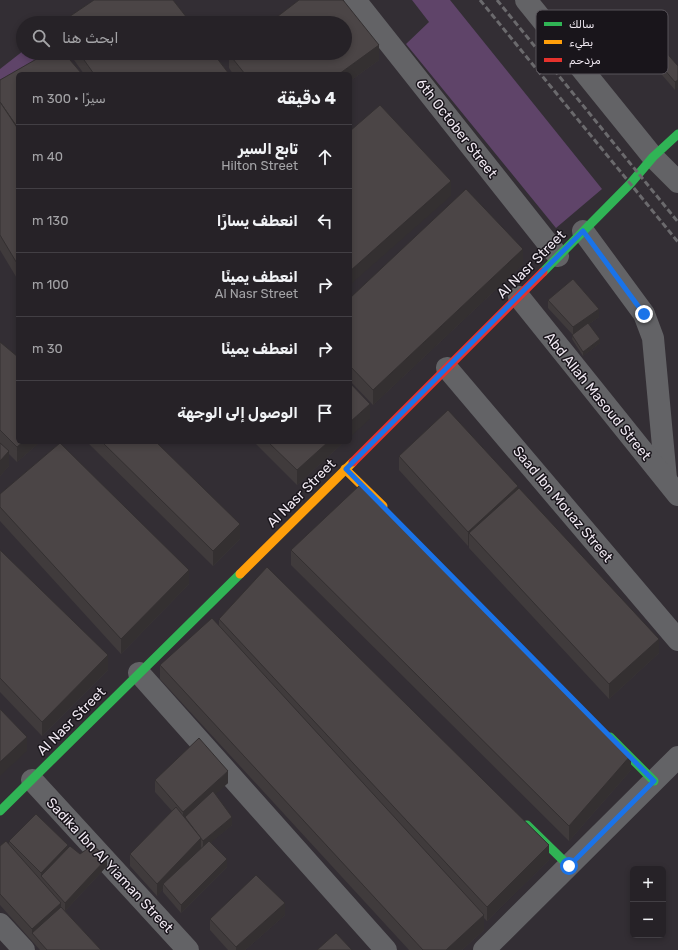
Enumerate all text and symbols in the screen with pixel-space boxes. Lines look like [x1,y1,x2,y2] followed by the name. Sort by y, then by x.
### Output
[536,10,668,74] legend
[16,16,352,60] search box
[569,18,594,31] text: سالك
[30,27,52,49] icon: search
[62,29,119,47] text: ابحث هنا
[569,36,593,51] text: بطيء
[569,54,601,68] text: مزدحم
[412,75,501,182] street label: 6th October Street
[277,88,336,108] text: 4 دقيقة
[32,91,106,106] text: سيرًا · 300 m
[238,140,298,158] text: تابع السير
[314,146,336,168] icon: ahead
[32,149,63,164] text: 40 m
[221,158,298,173] text: Hilton Street
[314,210,336,232] icon: left
[217,212,298,230] text: انعطف يسارًا
[32,213,68,228] text: 130 m
[494,226,569,302] street label: Al Nasr Street
[221,268,298,286] text: انعطف يمينًا
[314,274,336,296] icon: right
[32,277,69,292] text: 100 m
[215,286,298,301] text: Al Nasr Street
[635,305,653,323] route end
[541,329,655,464] street label: Abd Allah Masoud Street
[314,338,336,360] icon: right
[221,340,298,358] text: انعطف يمينًا
[32,341,63,356] text: 30 m
[314,402,336,424] icon: arrive
[177,404,298,422] text: الوصول إلى الوجهة
[509,443,616,566] street label: Saad Ibn Mouaz Street
[264,455,339,531] street label: Al Nasr Street
[34,683,109,759] street label: Al Nasr Street
[43,794,177,937] street label: Sadika Ibn Al Yiaman Street
[560,857,578,875] route start
[630,866,666,938] map controls
[630,866,666,902] button: +
[630,902,666,938] button: −

